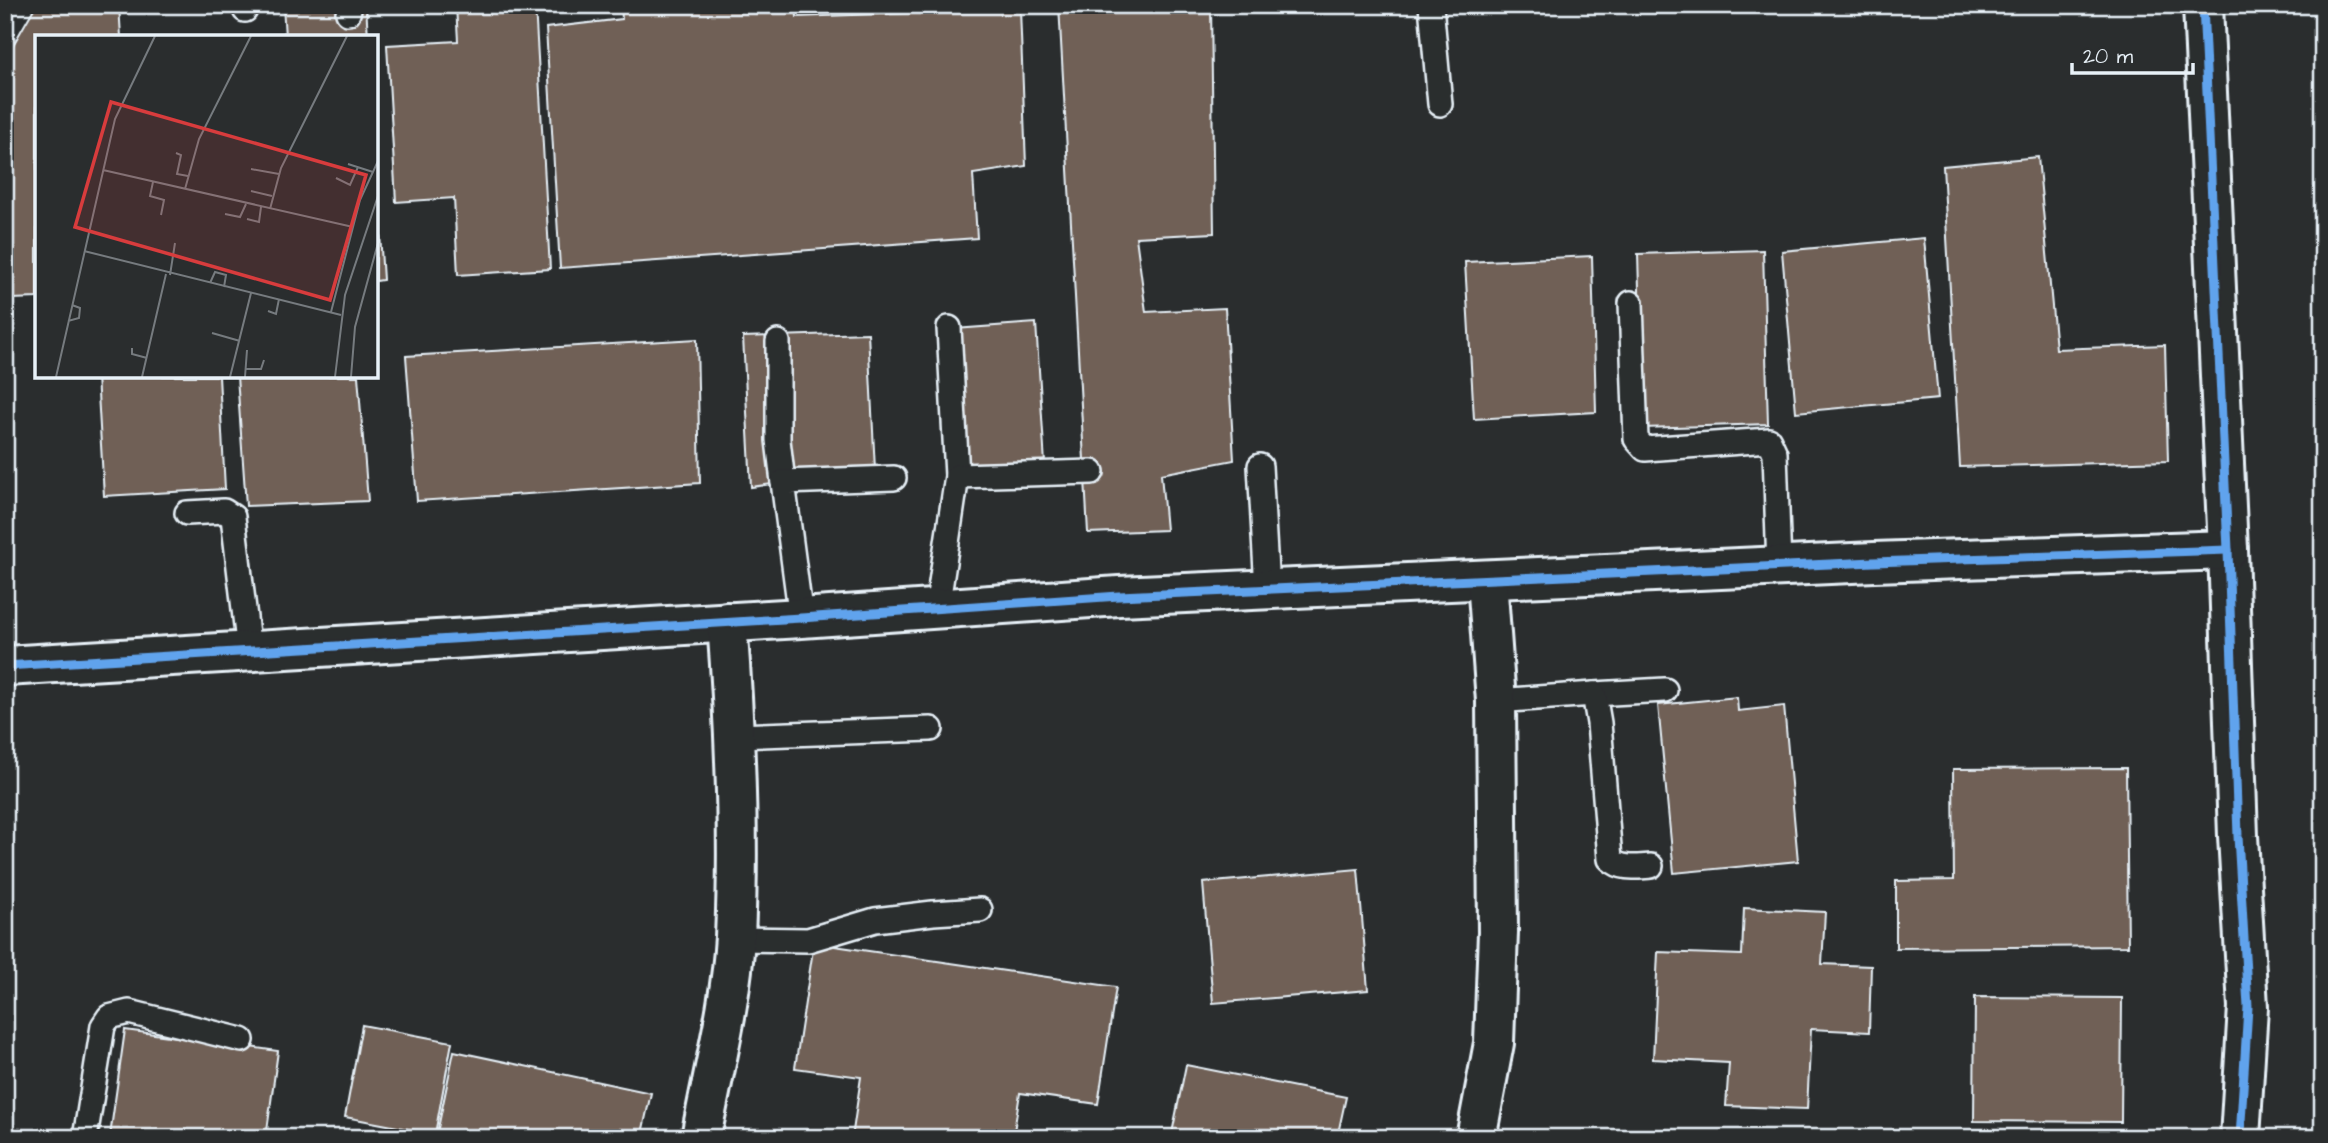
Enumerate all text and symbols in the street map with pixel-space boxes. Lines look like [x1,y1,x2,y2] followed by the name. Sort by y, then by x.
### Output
[2072,32,2193,76] scale bar
[35,35,378,378] inset map
[2083,42,2134,71] text: 20 m

